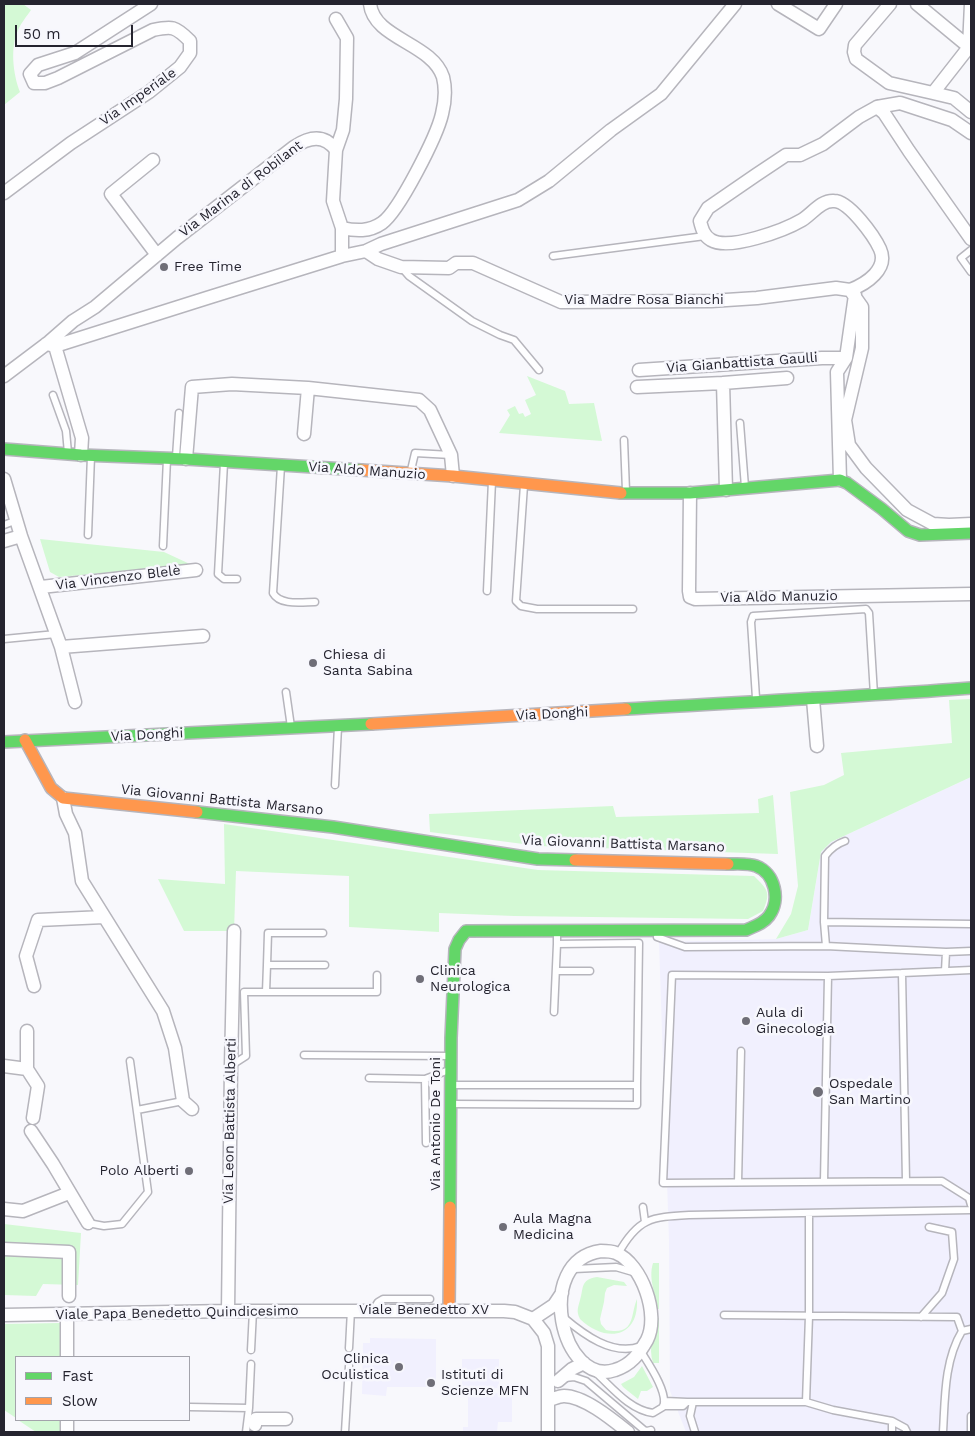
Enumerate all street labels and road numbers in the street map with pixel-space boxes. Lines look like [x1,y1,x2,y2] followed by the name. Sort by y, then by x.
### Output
[97,64,179,130] street label: Via Imperiale
[176,137,306,241] street label: Via Marina di Robilant
[564,292,724,308] street label: Via Madre Rosa Bianchi
[666,349,818,377] street label: Via Gianbattista Gaulli
[308,459,426,483] street label: Via Aldo Manuzio
[54,562,182,594] street label: Via Vincenzo Blelè
[720,588,838,606] street label: Via Aldo Manuzio
[515,704,589,724] street label: Via Donghi
[110,725,184,745] street label: Via Donghi
[120,781,324,819] street label: Via Giovanni Battista Marsano
[521,832,725,856] street label: Via Giovanni Battista Marsano
[220,1038,240,1204] street label: Via Leon Battista Alberti
[428,1057,444,1191] street label: Via Antonio De Toni
[55,1302,299,1324] street label: Viale Papa Benedetto Quindicesimo
[359,1302,489,1318] street label: Viale Benedetto XV

